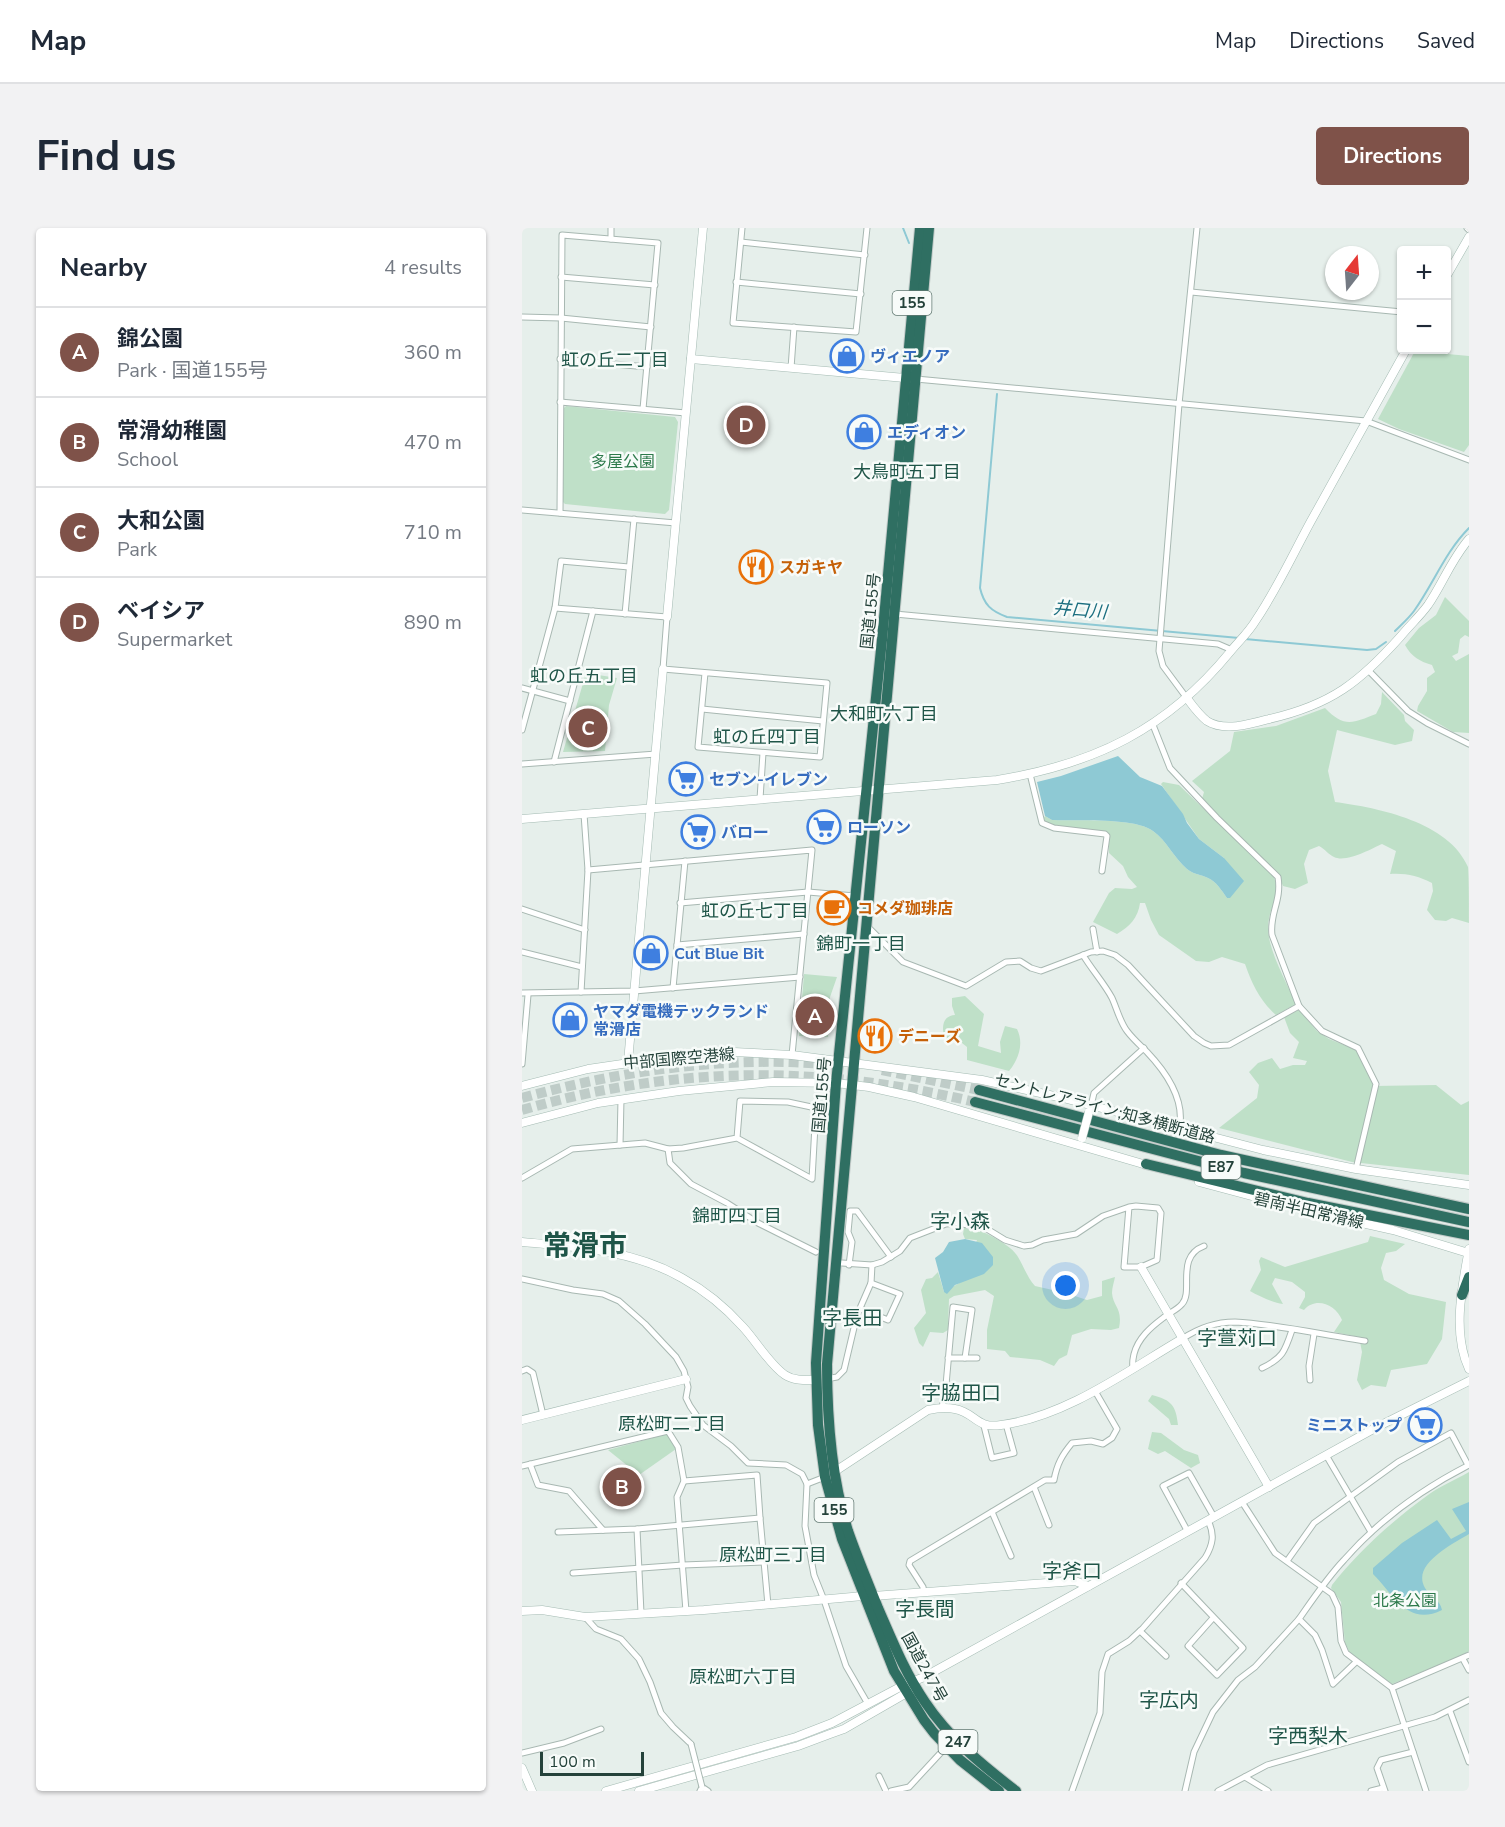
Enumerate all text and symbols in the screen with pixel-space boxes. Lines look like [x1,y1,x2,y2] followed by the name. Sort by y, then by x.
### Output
[30,22,86,60] text: Map
[1215,27,1256,55] text: Map
[1289,27,1384,55] text: Directions
[1417,27,1475,55] text: Saved
[1316,127,1469,185] button: Directions
[36,128,176,185] text: Find us
[1325,246,1379,300] north arrow
[1397,246,1451,354] map controls
[1397,246,1451,300] button: +
[60,250,147,285] text: Nearby
[384,254,462,281] text: 4 results
[892,291,932,315] road number: 155
[1397,300,1451,354] button: −
[117,324,183,354] text: 錦公園
[829,338,865,374] shop icon: ヴィエノア
[72,339,87,366] text: A
[404,339,462,366] text: 360 m
[870,346,950,368] place label: ヴィエノア
[561,348,669,372] district label: 虹の丘二丁目
[117,357,268,384] text: Park · 国道155号
[726,402,766,448] pin: D
[846,414,882,450] shop icon: エディオン
[117,416,227,446] text: 常滑幼稚園
[887,422,966,444] place label: エディオン
[73,429,86,456] text: B
[404,429,462,456] text: 470 m
[117,446,178,473] text: School
[591,451,655,473] park label: 多屋公園
[853,460,961,484] district label: 大鳥町五丁目
[117,506,205,536] text: 大和公園
[73,519,86,546] text: C
[404,519,462,546] text: 710 m
[117,536,157,563] text: Park
[738,549,774,585] restaurant icon: スガキヤ
[779,557,843,579] place label: スガキヤ
[856,572,886,650] street label: 国道155号
[117,596,205,626] text: ベイシア
[1052,596,1110,624] water label: 井口川
[72,609,87,636] text: D
[404,609,462,636] text: 890 m
[117,626,232,653] text: Supermarket
[530,664,638,688] district label: 虹の丘五丁目
[830,702,938,726] district label: 大和町六丁目
[568,706,608,750] pin: C
[713,725,821,749] district label: 虹の丘四丁目
[668,761,704,797] supermarket icon: セブン-イレブン
[709,769,828,791] place label: セブン-イレブン
[806,809,842,845] supermarket icon: ローソン
[680,814,716,850] supermarket icon: バロー
[847,817,911,839] place label: ローソン
[721,822,769,844] place label: バロー
[816,890,852,926] cafe icon: コメダ珈琲店
[857,898,953,920] place label: コメダ珈琲店
[701,899,809,923] district label: 虹の丘七丁目
[816,932,906,956] district label: 錦町一丁目
[633,935,669,971] shop icon: Cut Blue Bit
[674,943,765,965] place label: Cut Blue Bit
[796,994,834,1038] pin: A
[593,1001,769,1041] place label: ヤマダ電機テックランド 常滑店
[552,1002,588,1038] shop icon: ヤマダ電機テックランド 常滑店
[857,1018,893,1054] restaurant icon: デニーズ
[898,1026,961,1048] place label: デニーズ
[622,1043,736,1075] street label: 中部国際空港線
[808,1056,836,1134] street label: 国道155号
[992,1069,1218,1149] street label: セントレアライン;知多横断道路
[1202,1155,1240,1179] road number: E87
[1252,1188,1366,1234] street label: 碧南半田常滑線
[692,1204,782,1228] district label: 錦町四丁目
[930,1208,990,1235] district label: 字小森
[543,1227,627,1265] district label: 常滑市
[1051,1271,1080,1300] your location
[822,1305,882,1332] district label: 字長田
[1197,1325,1277,1352] district label: 字萱苅口
[921,1380,1001,1407] district label: 字脇田口
[1407,1407,1443,1443] supermarket icon: ミニストップ
[618,1412,726,1436] district label: 原松町二丁目
[1306,1415,1402,1437] place label: ミニストップ
[602,1464,642,1510] pin: B
[814,1498,854,1522] road number: 155
[719,1543,827,1567] district label: 原松町三丁目
[1042,1558,1102,1585] district label: 字斧口
[1373,1590,1437,1612] park label: 北条公園
[895,1596,955,1623] district label: 字長間
[896,1629,952,1706] street label: 国道247号
[689,1665,797,1689] district label: 原松町六丁目
[1139,1687,1199,1714] district label: 字広内
[1268,1723,1348,1750] district label: 字西梨木
[938,1730,978,1754] road number: 247
[540,1749,644,1776] scale bar
[549,1751,596,1773] text: 100 m

